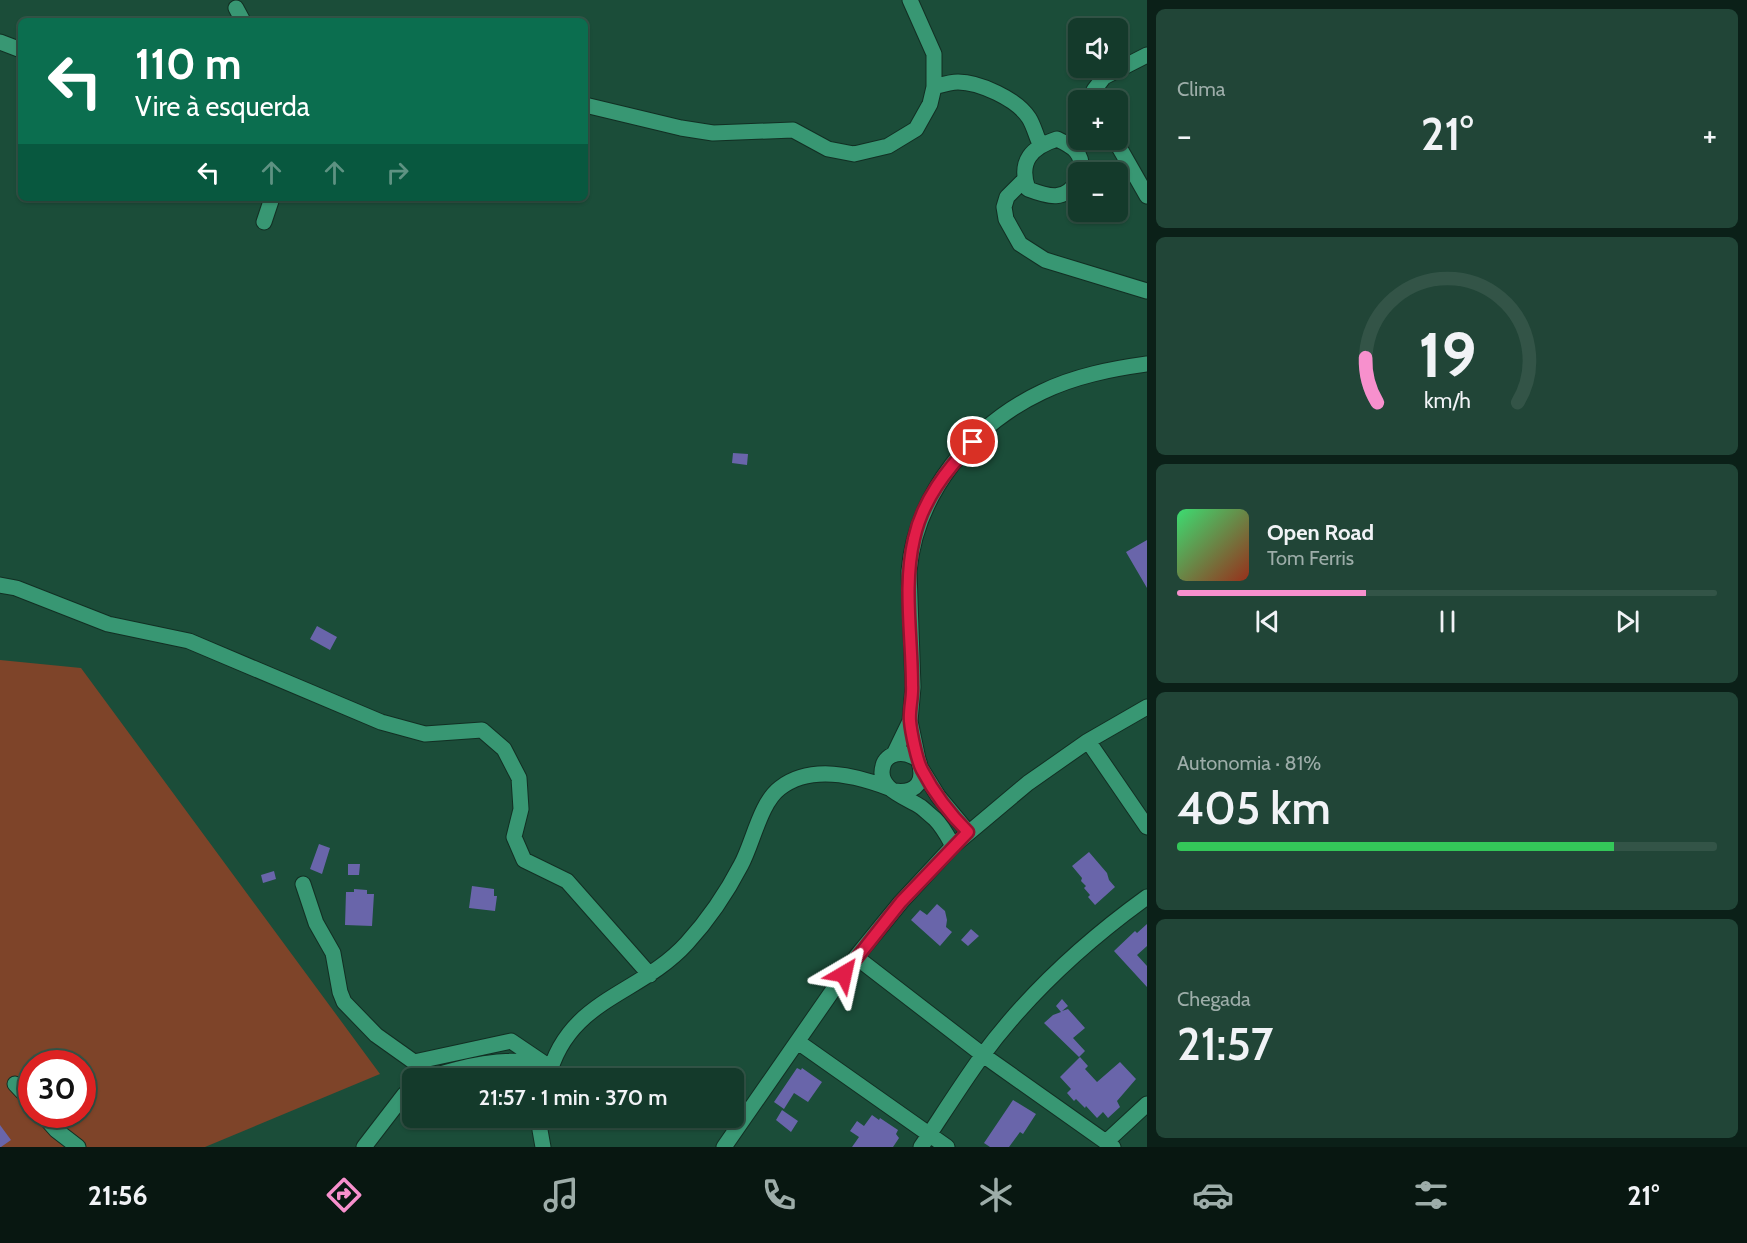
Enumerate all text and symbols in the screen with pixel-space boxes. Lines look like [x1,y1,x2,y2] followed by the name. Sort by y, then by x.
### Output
[1068,18,1128,222] map controls
[1068,18,1128,78] button: sound
[135,38,242,90] text: 110 m
[36,42,114,120] icon: left
[1177,77,1225,101] text: Clima
[135,90,310,123] text: Vire à esquerda
[1068,90,1128,150] button: +
[1421,107,1473,161] text: 21°
[1177,115,1192,155] text: −
[1702,115,1717,155] text: +
[192,156,225,189] icon: left
[255,156,288,189] icon: ahead
[318,156,351,189] icon: ahead
[381,156,414,189] icon: right
[1068,162,1128,222] button: −
[1418,317,1476,393] text: 19
[1424,387,1470,413] text: km/h
[947,416,998,467] pin
[956,425,989,458] icon: arrive
[1267,519,1374,546] text: Open Road
[1267,546,1354,570] text: Tom Ferris
[1251,605,1284,638] icon: previous
[1431,605,1464,638] icon: pause
[1611,605,1644,638] icon: next
[1177,751,1321,775] text: Autonomia · 81%
[1177,781,1331,835] text: 405 km
[812,942,876,1006] position arrow
[1177,987,1251,1011] text: Chegada
[1177,1017,1273,1071] text: 21:57
[18,1050,96,1128] speed limit sign: 30
[479,1084,667,1111] text: 21:57 · 1 min · 370 m
[323,1174,365,1216] icon: directions
[540,1174,582,1216] icon: music
[758,1174,800,1216] icon: phone
[975,1174,1017,1216] icon: climate
[1192,1174,1234,1216] icon: car
[1410,1174,1452,1216] icon: filters
[88,1179,148,1212] text: 21:56
[1627,1179,1659,1212] text: 21°

